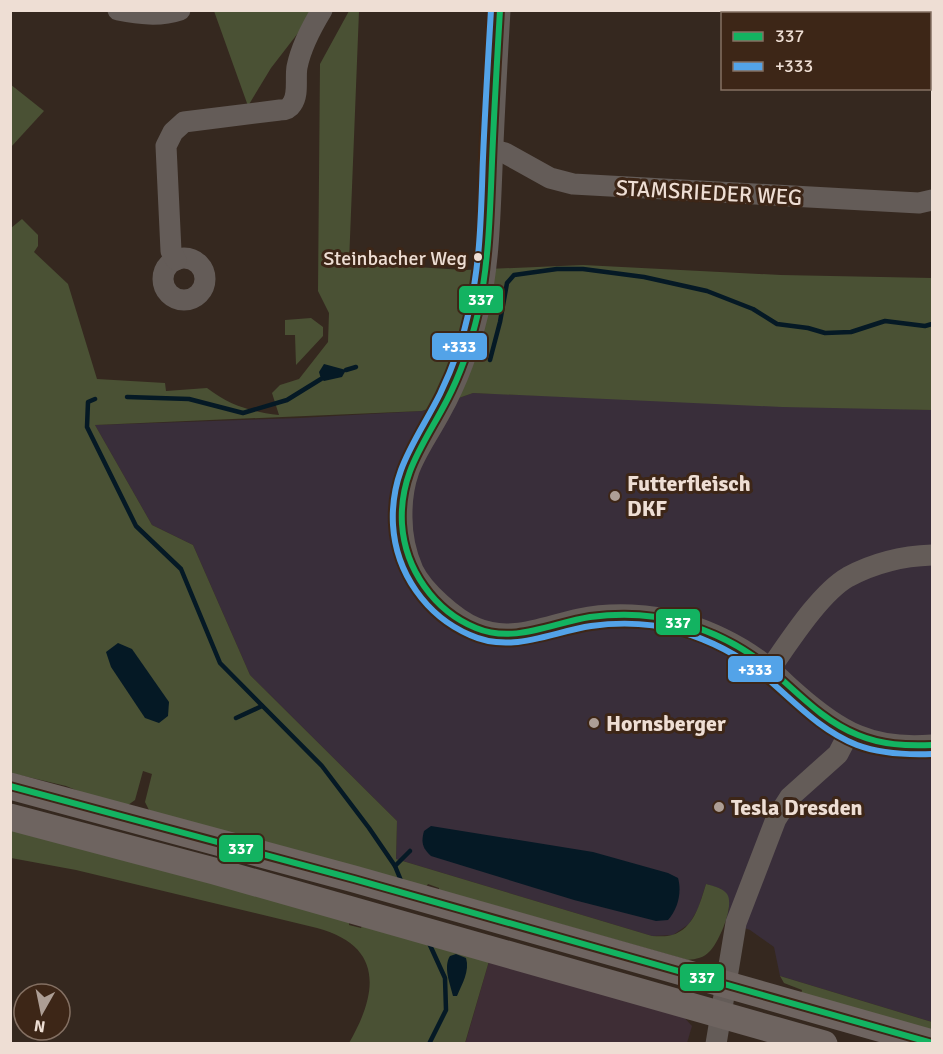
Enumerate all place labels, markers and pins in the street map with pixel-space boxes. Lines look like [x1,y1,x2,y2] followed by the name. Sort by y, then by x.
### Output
[323,246,467,271] place label: Steinbacher Weg
[472,251,484,263] marker: Steinbacher Weg
[627,470,751,522] place label: Futterfleisch DKF
[608,489,622,503] marker: Futterfleisch DKF
[606,710,726,737] place label: Hornsberger
[587,716,601,730] marker: Hornsberger
[731,794,863,821] place label: Tesla Dresden
[712,800,726,814] marker: Tesla Dresden

